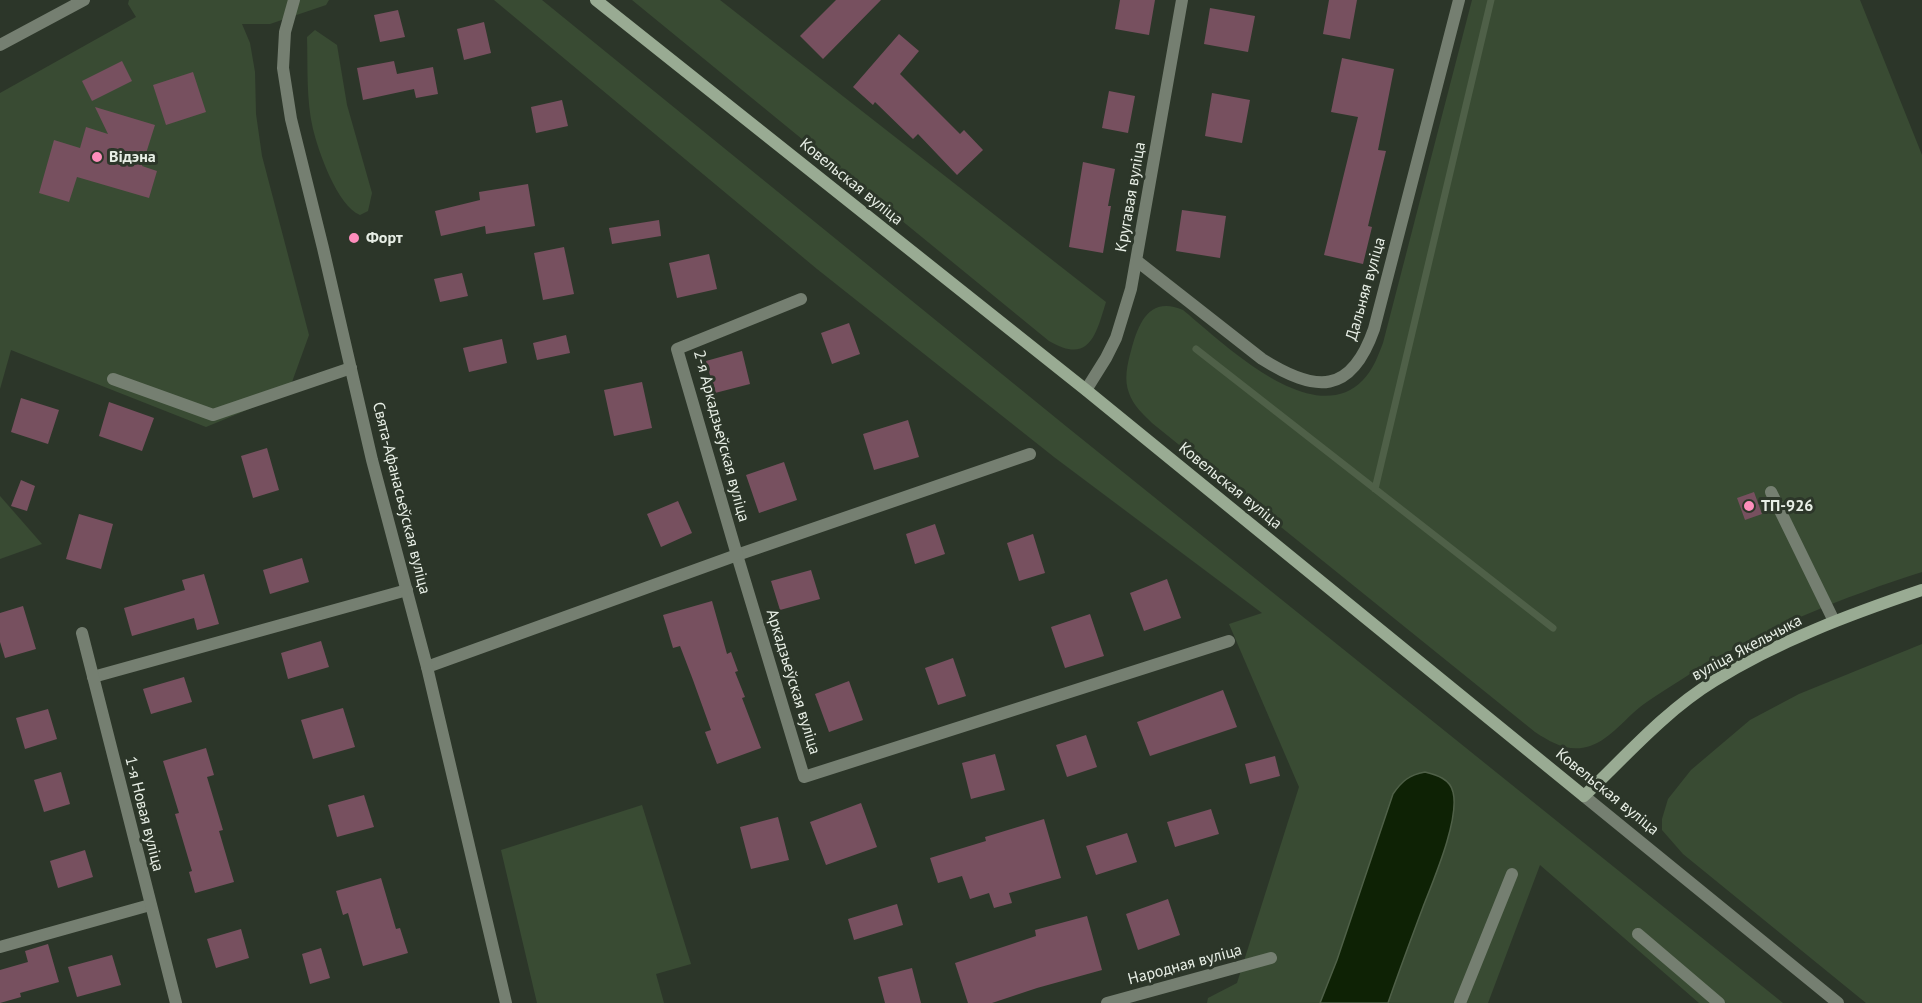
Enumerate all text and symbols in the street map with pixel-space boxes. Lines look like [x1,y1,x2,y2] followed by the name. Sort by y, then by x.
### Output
[796,134,906,230] street label: Ковельская вуліца
[1112,140,1150,254] street label: Кругавая вуліца
[109,147,156,167] place label: Відэна
[90,150,104,164] marker: Відэна
[366,228,403,248] place label: Форт
[347,231,361,245] marker: Форт
[1342,235,1390,343] street label: Дальняя вуліца
[689,348,753,524] street label: 2-я Аркадзьеўская вуліца
[368,400,434,596] street label: Свята-Афанасьеўская вуліца
[1175,438,1285,534] street label: Ковельская вуліца
[1761,496,1813,516] place label: ТП-926
[1742,499,1756,513] marker: ТП-926
[762,607,824,757] street label: Аркадзьеўская вуліца
[1689,611,1805,685] street label: вуліца Якельчыка
[1552,744,1662,840] street label: Ковельская вуліца
[120,755,168,873] street label: 1-я Новая вуліца
[1126,941,1244,989] street label: Народная вуліца

